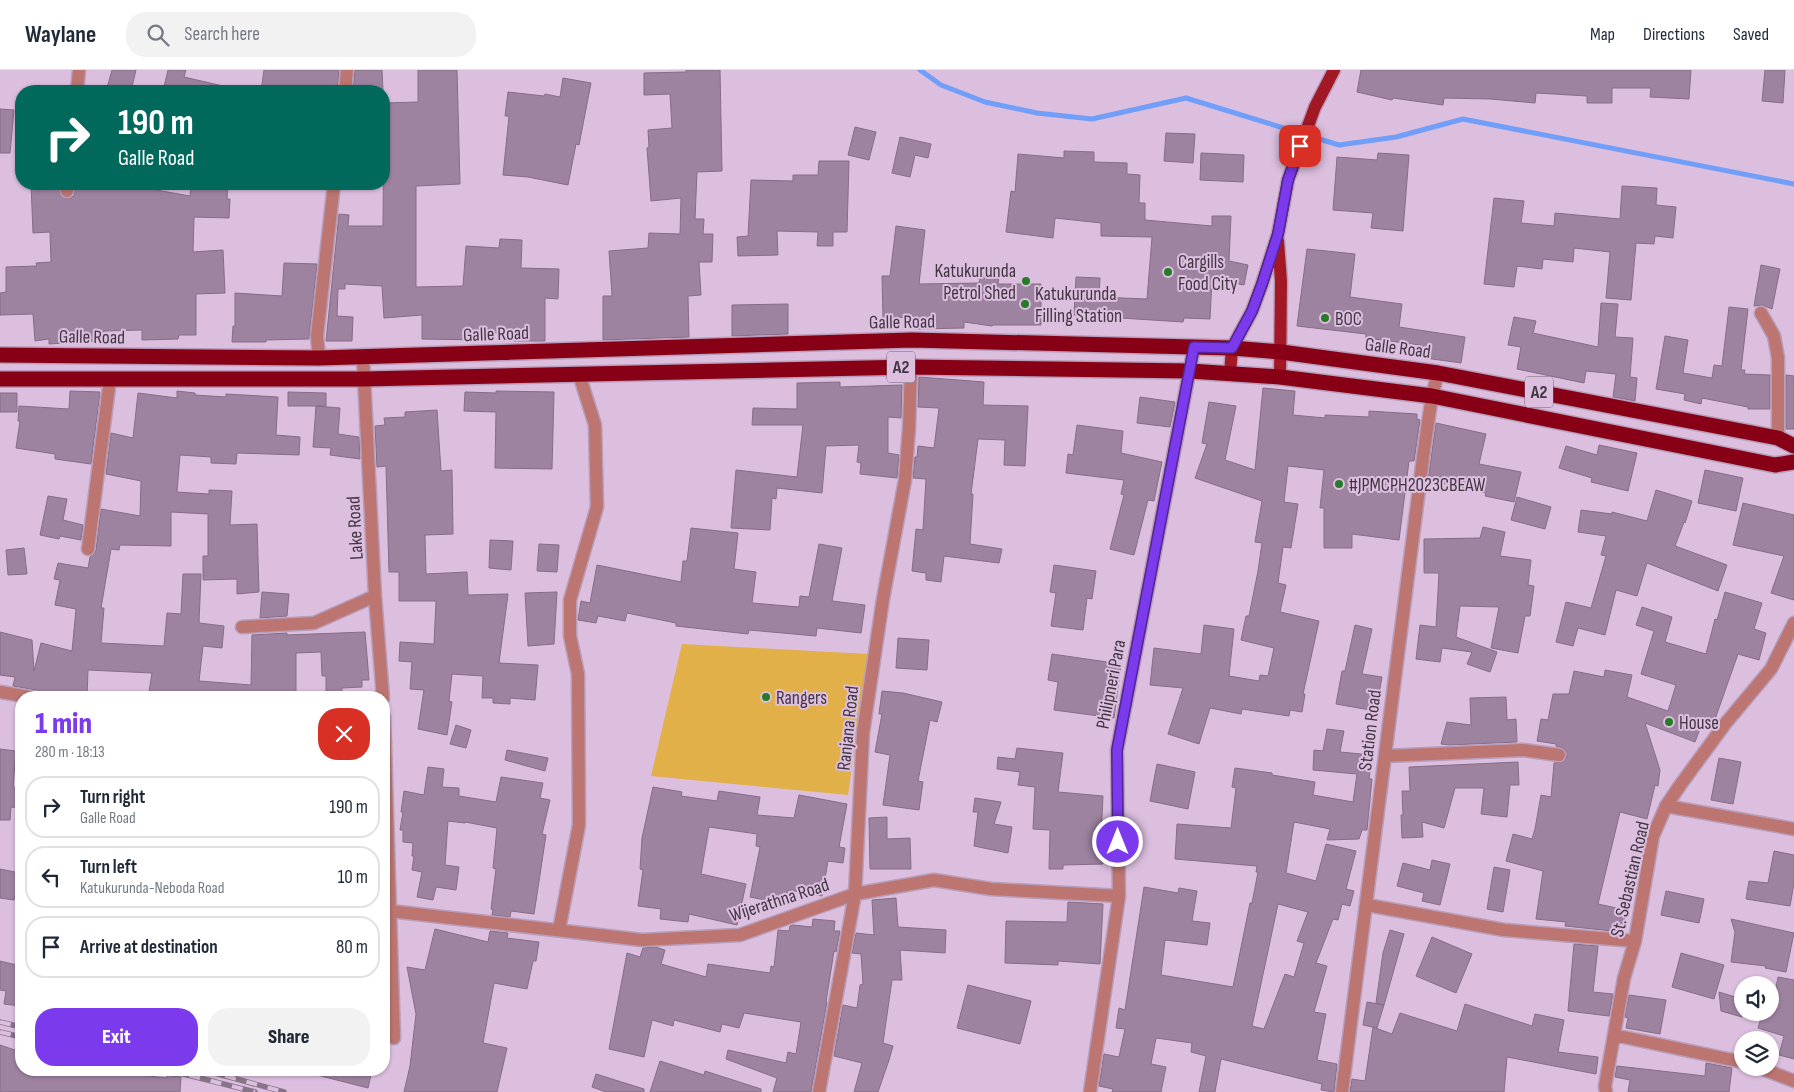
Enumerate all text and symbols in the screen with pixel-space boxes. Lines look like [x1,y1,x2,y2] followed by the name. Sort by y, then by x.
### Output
[126,12,476,57] search box
[25,20,96,49] text: Waylane
[144,21,172,49] icon: search
[184,23,260,46] text: Search here
[1590,24,1615,45] text: Map
[1643,24,1705,45] text: Directions
[1733,24,1769,45] text: Saved
[118,102,194,145] text: 190 m
[35,105,100,170] icon: right
[1279,125,1321,167] pin
[1286,132,1314,160] icon: arrive
[118,145,195,172] text: Galle Road
[1178,251,1238,296] place label: Cargills Food City
[934,260,1016,305] place label: Katukurunda Petrol Shed
[1162,266,1174,278] marker: Cargills Food City
[1020,275,1032,287] marker: Katukurunda Petrol Shed
[1035,283,1122,328] place label: Katukurunda Filling Station
[1019,298,1031,310] marker: Katukurunda Filling Station
[1335,308,1362,331] place label: BOC
[869,310,935,335] street label: Galle Road
[1319,312,1331,324] marker: BOC
[463,322,529,347] street label: Galle Road
[59,325,125,350] street label: Galle Road
[1364,333,1432,364] street label: Galle Road
[887,352,915,382] road number: A2
[1525,376,1553,408] road number: A2
[1349,474,1486,497] place label: #JPMCPH2023CBEAW
[1333,478,1345,490] marker: #JPMCPH2023CBEAW
[342,496,369,560] street label: Lake Road
[1092,638,1131,731] street label: Philipneri Para
[833,685,864,772] street label: Ranjana Road
[776,687,827,710] place label: Rangers
[1354,688,1387,772] street label: Station Road
[760,691,772,703] marker: Rangers
[35,706,92,742] text: 1 min
[318,708,370,760] button: close
[1679,712,1719,735] place label: House
[1663,716,1675,728] marker: House
[35,743,105,762] text: 280 m · 18:13
[80,786,145,809] text: Turn right
[37,793,65,821] icon: right
[329,796,368,819] text: 190 m
[80,809,136,828] text: Galle Road
[1091,815,1143,867] position arrow
[1606,819,1655,939] street label: St. Sebastian Road
[80,856,137,879] text: Turn left
[37,863,65,891] icon: left
[338,866,368,889] text: 10 m
[727,874,832,927] street label: Wijerathna Road
[80,879,224,898] text: Katukurunda-Neboda Road
[37,933,65,961] icon: arrive
[80,936,218,959] text: Arrive at destination
[336,936,368,959] text: 80 m
[1734,976,1779,1076] map controls
[1734,976,1779,1021] button: sound
[35,1008,198,1066] button: Exit
[208,1008,370,1066] button: Share
[1734,1031,1779,1076] button: layers

